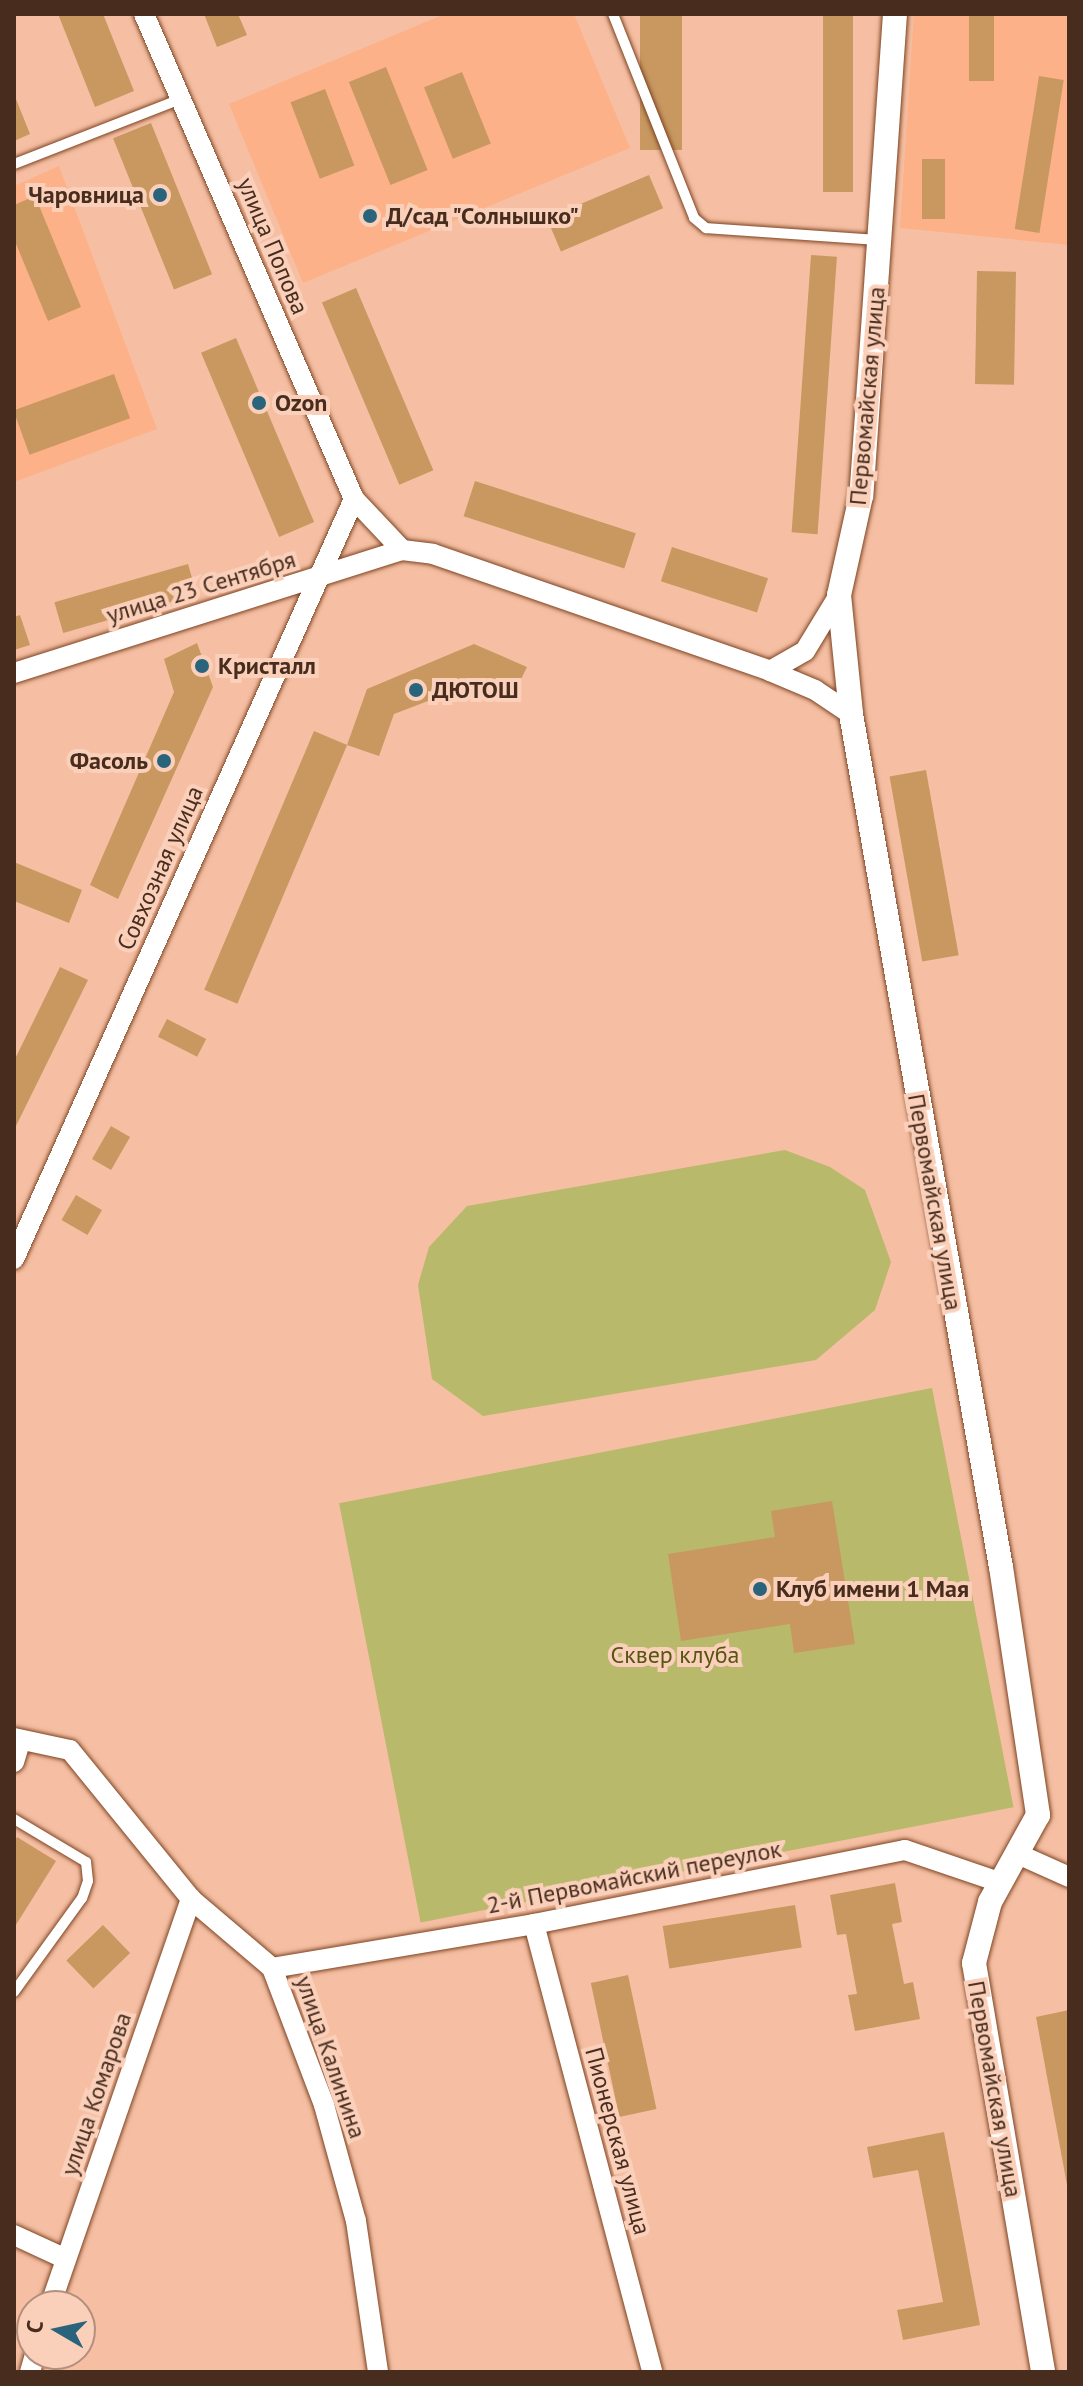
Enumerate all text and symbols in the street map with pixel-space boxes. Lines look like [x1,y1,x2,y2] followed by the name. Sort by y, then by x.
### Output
[231,173,315,319] street label: улица Попова
[28,181,144,209] place label: Чаровница
[151,186,169,204] marker: Чаровница
[386,202,581,230] place label: Д/сад "Солнышко"
[361,207,379,225] marker: Д/сад "Солнышко"
[843,285,891,507] street label: Первомайская улица
[275,389,327,417] place label: Ozon
[250,394,268,412] marker: Ozon
[103,545,299,629] street label: улица 23 Сентября
[218,652,316,680] place label: Кристалл
[193,657,211,675] marker: Кристалл
[432,676,519,704] place label: ДЮТОШ
[407,681,425,699] marker: ДЮТОШ
[70,747,148,775] place label: Фасоль
[155,752,173,770] marker: Фасоль
[111,781,209,955] street label: Совхозная улица
[902,1091,968,1313] street label: Первомайская улица
[776,1575,969,1603] place label: Клуб имени 1 Мая
[751,1580,769,1598] marker: Клуб имени 1 Мая
[611,1641,739,1669] park label: Сквер клуба
[484,1834,784,1920] street label: 2-й Первомайский переулок
[290,1972,372,2142] street label: улица Калинина
[962,1978,1028,2200] street label: Первомайская улица
[55,2009,137,2179] street label: улица Комарова
[579,2044,657,2238] street label: Пионерская улица
[16,2290,96,2370] north arrow
[19,2318,49,2335] text: С

